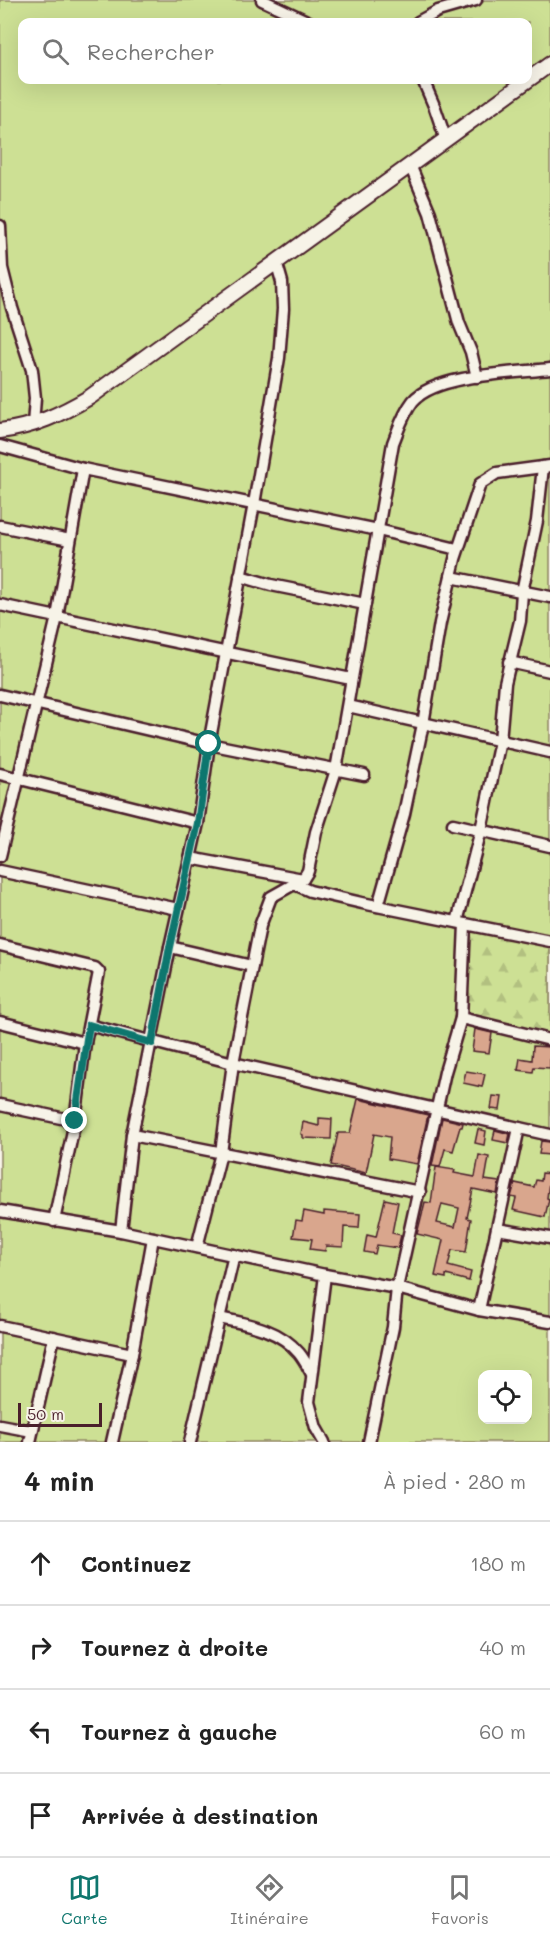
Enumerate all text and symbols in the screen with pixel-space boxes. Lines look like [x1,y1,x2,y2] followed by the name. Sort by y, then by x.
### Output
[18,18,532,84] search box
[39,35,72,68] icon: search
[87,37,215,66] text: Rechercher
[195,730,221,756] route start
[61,1107,87,1133] route end
[478,1370,532,1424] map controls
[478,1370,532,1424] button: locate
[18,1400,102,1428] scale bar
[27,1403,64,1424] text: 50 m
[24,1464,94,1498] text: 4 min
[383,1468,526,1494] text: À pied · 280 m
[24,1547,57,1580] icon: ahead
[81,1549,191,1578] text: Continuez
[470,1550,526,1576] text: 180 m
[24,1631,57,1664] icon: right
[81,1633,268,1662] text: Tournez à droite
[480,1634,526,1660] text: 40 m
[24,1715,57,1748] icon: left
[81,1717,277,1746] text: Tournez à gauche
[479,1718,526,1744] text: 60 m
[24,1799,57,1832] icon: arrive
[81,1801,318,1830] text: Arrivée à destination
[61,1871,108,1928] tab: Carte
[230,1871,309,1928] tab: Itinéraire
[431,1871,489,1928] tab: Favoris

